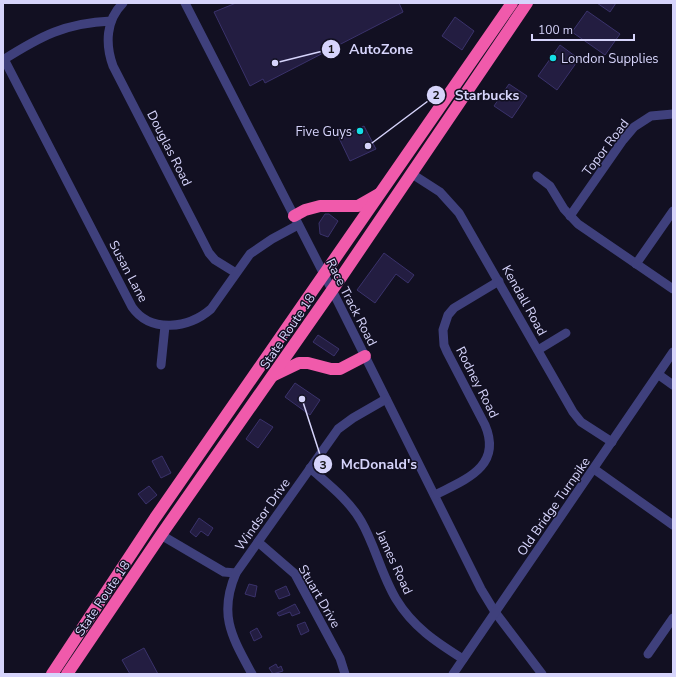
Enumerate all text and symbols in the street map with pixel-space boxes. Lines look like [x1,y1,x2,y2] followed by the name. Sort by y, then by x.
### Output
[532,16,634,42] scale bar
[538,22,573,38] text: 100 m
[321,36,421,62] callout: AutoZone
[349,40,413,59] text: AutoZone
[327,41,335,57] text: 1
[561,50,659,68] place label: London Supplies
[548,53,558,63] marker: London Supplies
[426,82,527,108] callout: Starbucks
[455,86,519,105] text: Starbucks
[432,87,440,103] text: 2
[142,108,196,189] street label: Douglas Road
[578,115,633,180] street label: Topor Road
[295,123,352,141] place label: Five Guys
[355,126,365,136] marker: Five Guys
[104,237,152,306] street label: Susan Lane
[321,256,381,349] street label: Race Track Road
[497,262,551,339] street label: Kendall Road
[256,290,320,373] street label: State Route 18
[451,344,503,421] street label: Rodney Road
[313,451,425,477] callout: McDonald's
[513,454,595,560] street label: Old Bridge Turnpike
[341,455,417,474] text: McDonald's
[319,457,327,473] text: 3
[231,475,294,554] street label: Windsor Drive
[371,526,417,597] street label: James Road
[71,557,135,640] street label: State Route 18
[294,561,345,632] street label: Stuart Drive

